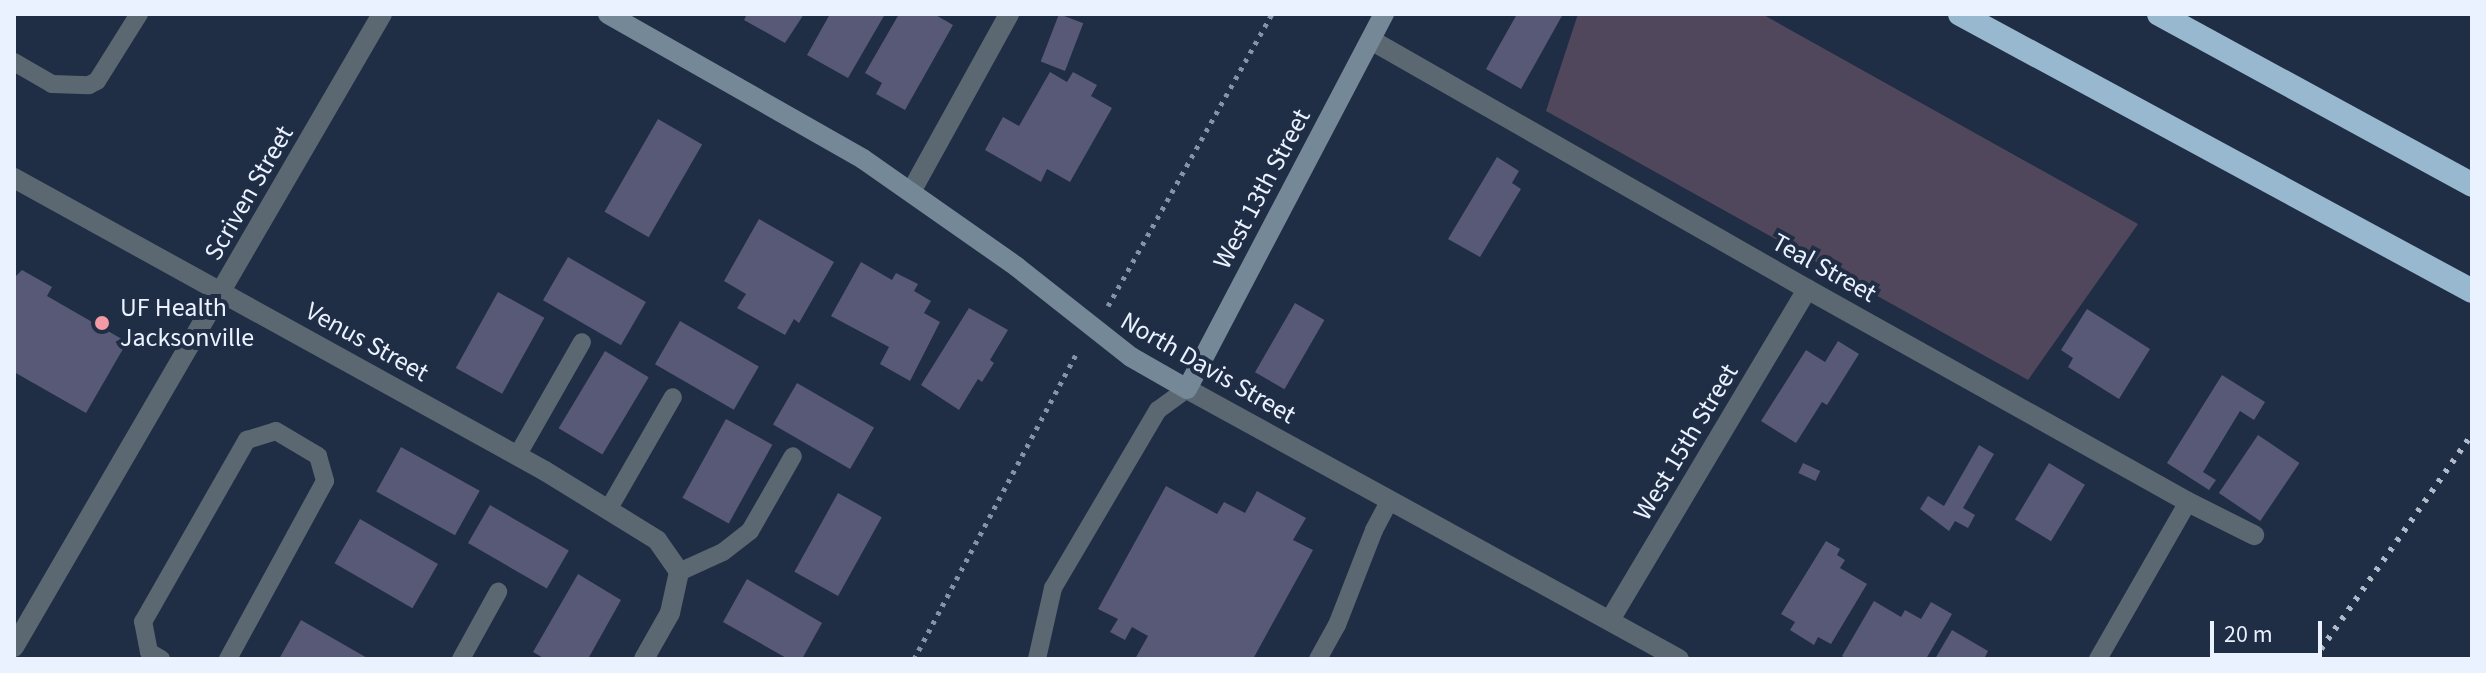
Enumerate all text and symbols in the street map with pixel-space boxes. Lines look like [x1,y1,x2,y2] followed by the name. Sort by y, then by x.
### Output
[1207,104,1317,274] street label: West 13th Street
[198,120,300,266] street label: Scriven Street
[1766,227,1882,309] street label: Teal Street
[120,292,254,354] place label: UF Health Jacksonville
[300,296,434,388] street label: Venus Street
[1115,305,1301,431] street label: North Davis Street
[91,312,113,334] marker: UF Health Jacksonville
[1627,358,1745,526] street label: West 15th Street
[2214,605,2326,655] scale bar
[2224,617,2273,652] text: 20 m

